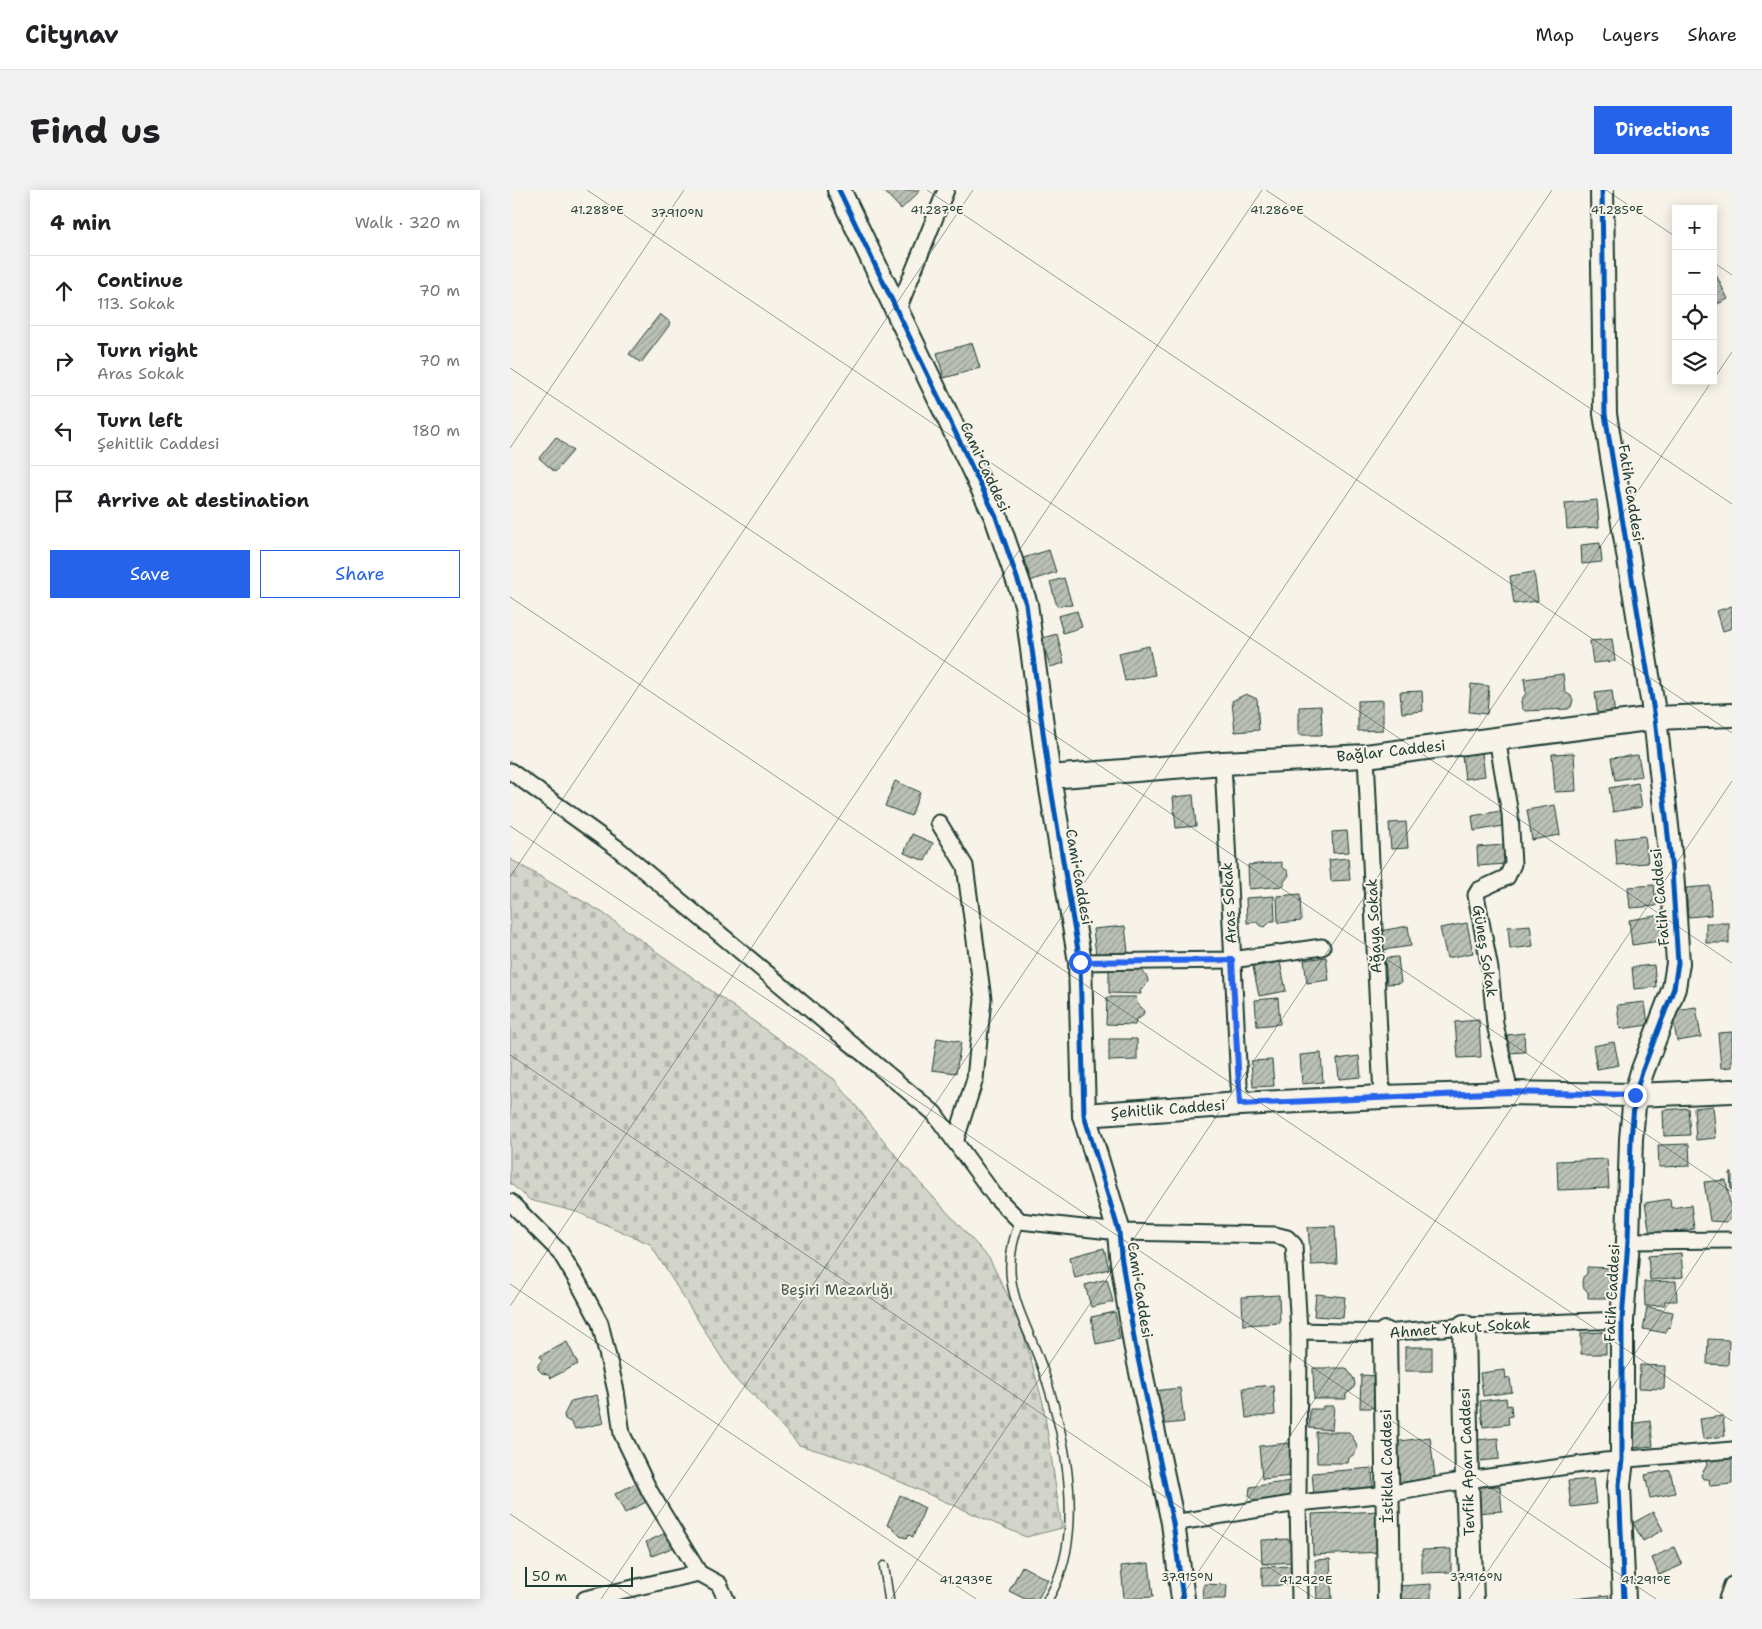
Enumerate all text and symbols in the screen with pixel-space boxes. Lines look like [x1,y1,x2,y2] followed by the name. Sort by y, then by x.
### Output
[25,19,119,51] text: Citynav
[1536,23,1574,47] text: Map
[1602,23,1659,47] text: Layers
[1687,23,1737,47] text: Share
[1594,106,1732,154] button: Directions
[30,107,161,154] text: Find us
[570,202,624,218] text: 41.288°E
[911,202,963,218] text: 41.287°E
[1250,202,1304,218] text: 41.286°E
[1591,202,1643,218] text: 41.285°E
[650,205,704,221] text: 37.910°N
[1672,205,1717,385] map controls
[1672,205,1717,250] button: +
[50,209,111,237] text: 4 min
[355,212,460,233] text: Walk · 320 m
[1672,250,1717,295] button: −
[97,268,183,293] text: Continue
[50,277,78,305] icon: ahead
[419,280,460,301] text: 70 m
[97,293,175,314] text: 113. Sokak
[1672,295,1717,340] button: locate
[97,338,198,363] text: Turn right
[1672,340,1717,385] button: layers
[50,347,78,375] icon: right
[419,350,460,371] text: 70 m
[97,363,184,384] text: Aras Sokak
[97,408,183,433] text: Turn left
[50,417,78,445] icon: left
[955,419,1015,515] street label: Cami Caddesi
[412,420,460,441] text: 180 m
[97,433,220,454] text: Şehitlik Caddesi
[1613,443,1649,543] street label: Fatih Caddesi
[50,487,78,515] icon: arrive
[97,488,309,513] text: Arrive at destination
[50,550,250,598] button: Save
[260,550,460,598] button: Share
[1336,735,1446,767] street label: Bağlar Caddesi
[1061,827,1097,927] street label: Cami Caddesi
[1646,847,1674,947] street label: Fatih Caddesi
[1217,862,1241,944] street label: Aras Sokak
[1362,878,1386,974] street label: Ağaya Sokak
[1468,903,1502,999] street label: Güneş Sokak
[1069,951,1092,974] route start
[1624,1084,1647,1107] route end
[1110,1095,1226,1123] street label: Şehitlik Caddesi
[1123,1240,1157,1340] street label: Cami Caddesi
[1599,1243,1625,1343] street label: Fatih Caddesi
[781,1280,893,1300] park label: Beşiri Mezarlığı
[1389,1313,1531,1343] street label: Ahmet Yakut Sokak
[1454,1387,1480,1537] street label: Tevfik Aparı Caddesi
[1376,1409,1398,1523] street label: İstiklal Caddesi
[525,1564,632,1587] scale bar
[532,1567,567,1585] text: 50 m
[1161,1569,1213,1585] text: 37.915°N
[1450,1569,1502,1585] text: 37.916°N
[940,1572,992,1588] text: 41.293°E
[1280,1572,1332,1588] text: 41.292°E
[1621,1572,1671,1588] text: 41.291°E

